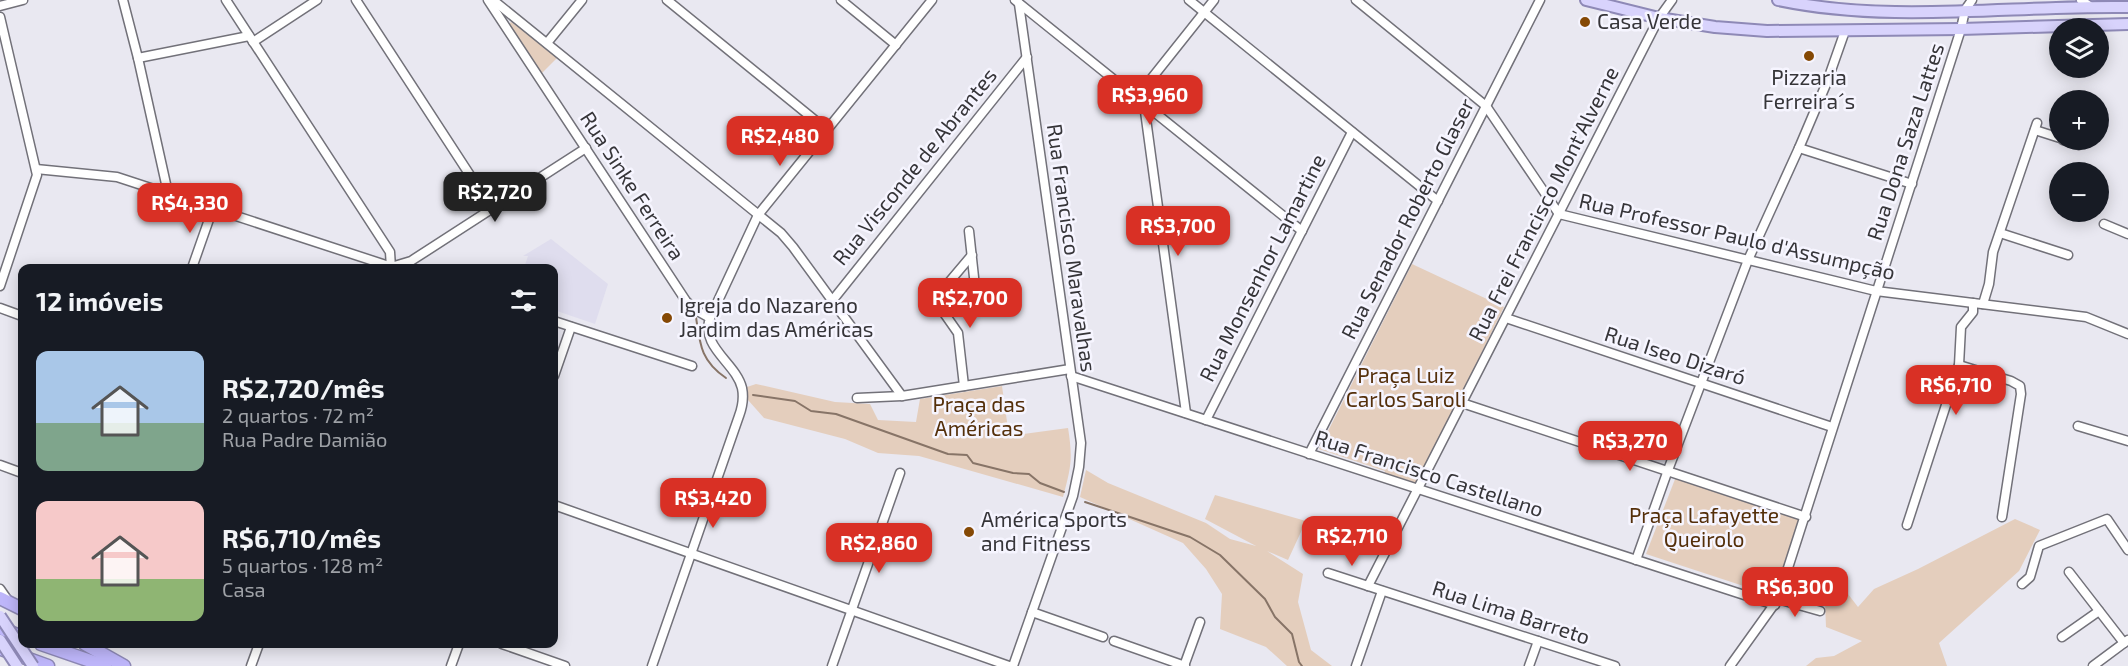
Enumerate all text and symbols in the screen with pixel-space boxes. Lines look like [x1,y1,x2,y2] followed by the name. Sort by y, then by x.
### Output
[1597,8,1702,33] place label: Casa Verde
[1578,15,1592,29] marker: Casa Verde
[2049,18,2109,222] map controls
[2049,18,2109,78] button: layers
[1861,40,1948,243] street label: Rua Dona Saza Lattes
[1802,49,1816,63] marker: Pizzaria Ferreira´s
[1462,62,1623,345] street label: Rua Frei Francisco Mont'Alverne
[827,63,1001,270] street label: Rua Visconde de Abrantes
[1763,64,1855,113] place label: Pizzaria Ferreira´s
[1095,75,1205,126] pin: R$3,960
[1112,82,1188,106] text: R$3,960
[2049,90,2109,150] button: +
[1335,93,1479,343] street label: Rua Senador Roberto Glaser
[576,106,691,264] street label: Rua Sinke Ferreira
[725,116,835,167] pin: R$2,480
[1043,122,1102,373] street label: Rua Francisco Maravalhas
[741,123,819,147] text: R$2,480
[1193,149,1330,385] street label: Rua Monsenhor Lamartine
[2049,162,2109,222] button: −
[440,172,550,223] pin: R$2,720
[457,179,533,203] text: R$2,720
[135,183,245,234] pin: R$4,330
[1576,187,1898,286] street label: Rua Professor Paulo d'Assumpção
[151,190,229,214] text: R$4,330
[1123,206,1233,257] pin: R$3,700
[1140,213,1216,237] text: R$3,700
[915,278,1025,329] pin: R$2,700
[507,284,540,317] icon: filters
[36,285,163,316] text: 12 imóveis
[932,285,1008,309] text: R$2,700
[679,292,873,341] place label: Igreja do Nazareno Jardim das Américas
[660,311,674,325] marker: Igreja do Nazareno Jardim das Américas
[1602,320,1749,389] street label: Rua Iseo Dizaró
[1346,362,1466,411] park label: Praça Luiz Carlos Saroli
[1901,365,2011,416] pin: R$6,710
[222,372,385,403] text: R$2,720/mês
[1920,372,1992,396] text: R$6,710
[84,375,156,447] icon: home
[932,391,1026,440] park label: Praça das Américas
[222,403,374,427] text: 2 quartos · 72 m²
[1575,421,1685,472] pin: R$3,270
[1312,424,1547,521] street label: Rua Francisco Castellano
[222,427,387,451] text: Rua Padre Damião
[1592,428,1668,452] text: R$3,270
[658,478,768,529] pin: R$3,420
[674,485,752,509] text: R$3,420
[1629,502,1779,552] park label: Praça Lafayette Queirolo
[981,506,1127,555] place label: América Sports and Fitness
[1297,516,1407,567] pin: R$2,710
[222,522,381,553] text: R$6,710/mês
[824,523,934,574] pin: R$2,860
[1316,523,1388,547] text: R$2,710
[84,525,156,597] icon: home
[962,525,976,539] marker: América Sports and Fitness
[840,530,918,554] text: R$2,860
[222,553,383,577] text: 5 quartos · 128 m²
[1740,567,1850,618] pin: R$6,300
[1430,574,1593,649] street label: Rua Lima Barreto
[1756,574,1834,598] text: R$6,300
[222,577,266,601] text: Casa

